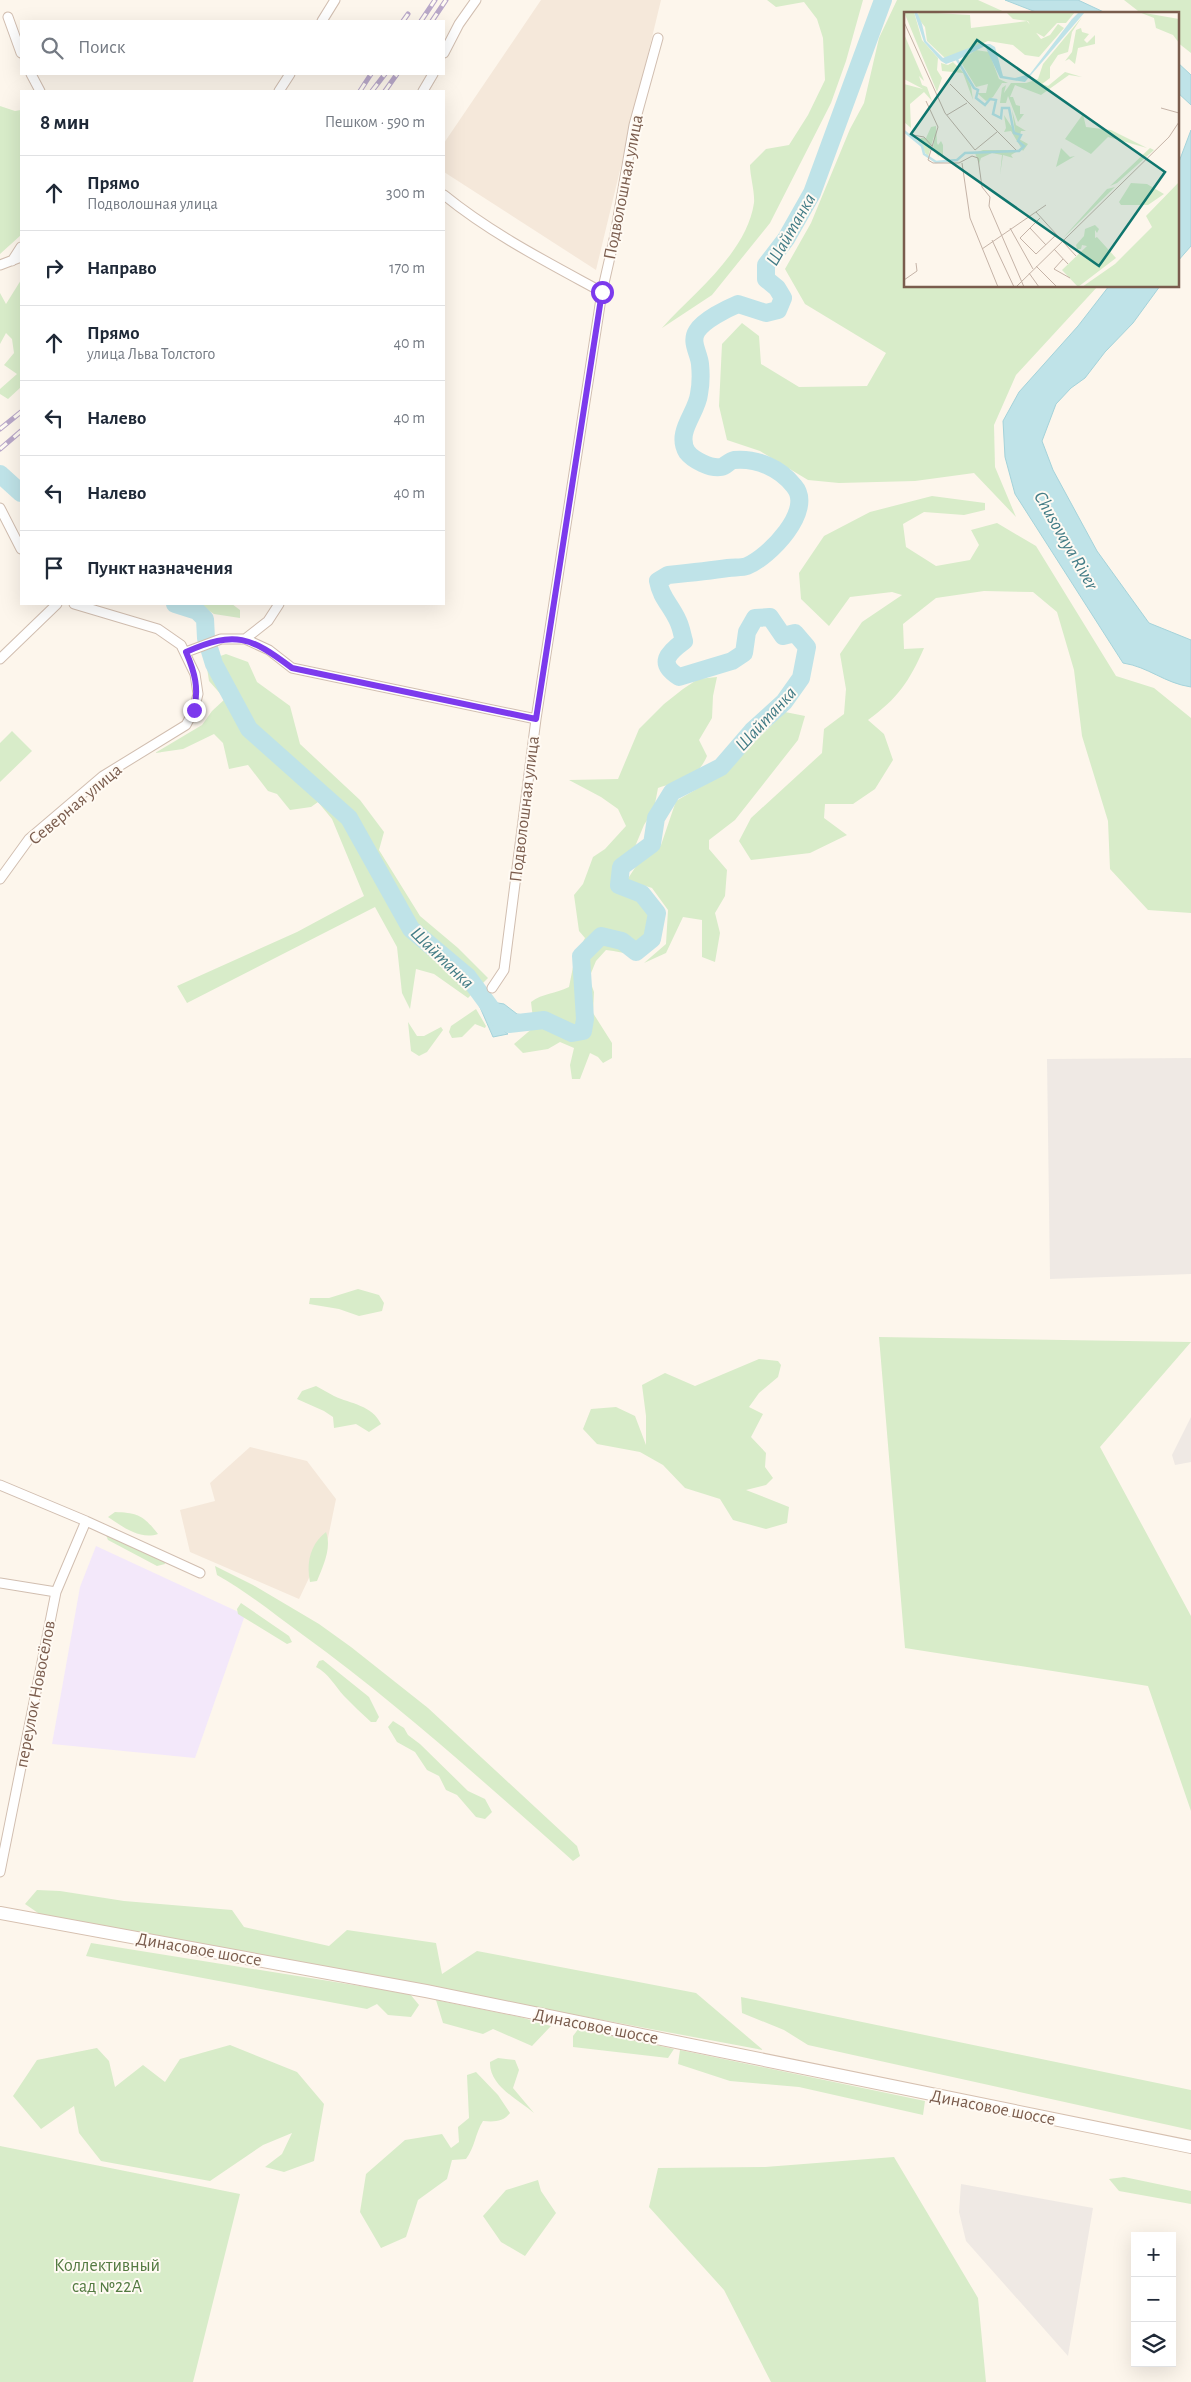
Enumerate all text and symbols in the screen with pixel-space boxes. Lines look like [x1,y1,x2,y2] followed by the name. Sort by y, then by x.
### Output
[904,12,1178,288] inset map
[20,20,445,75] search box
[38,34,66,62] icon: search
[78,38,125,57] text: Поиск
[40,112,90,133] text: 8 мин
[601,113,647,261] street label: Подволошная улица
[325,114,425,130] text: Пешком · 590 m
[87,174,140,193] text: Прямо
[40,179,68,207] icon: ahead
[386,185,425,201] text: 300 m
[763,190,819,269] water label: Шайтанка
[87,196,218,212] text: Подволошная улица
[40,254,68,282] icon: right
[87,259,157,278] text: Направо
[389,260,425,276] text: 170 m
[591,281,614,304] route start
[87,324,140,343] text: Прямо
[40,329,68,357] icon: ahead
[393,335,425,351] text: 40 m
[87,346,215,362] text: улица Льва Толстого
[40,404,68,432] icon: left
[87,409,146,428] text: Налево
[393,410,425,426] text: 40 m
[40,479,68,507] icon: left
[87,484,146,503] text: Налево
[393,485,425,501] text: 40 m
[1030,488,1102,594] water label: Chusovaya River
[40,554,68,582] icon: arrive
[87,559,233,578] text: Пункт назначения
[732,683,800,755] water label: Шайтанка
[183,699,206,722] route end
[507,735,543,883] street label: Подволошная улица
[26,761,126,849] street label: Северная улица
[407,924,477,993] water label: Шайтанка
[13,1619,59,1769] street label: переулок Новосёлов
[135,1930,263,1970] street label: Динасовое шоссе
[532,2006,660,2048] street label: Динасовое шоссе
[929,2087,1057,2129] street label: Динасовое шоссе
[1131,2232,1176,2367] map controls
[1131,2232,1176,2277] button: +
[54,2257,160,2296] park label: Коллективный сад №22А
[1131,2277,1176,2322] button: −
[1131,2322,1176,2367] button: layers

